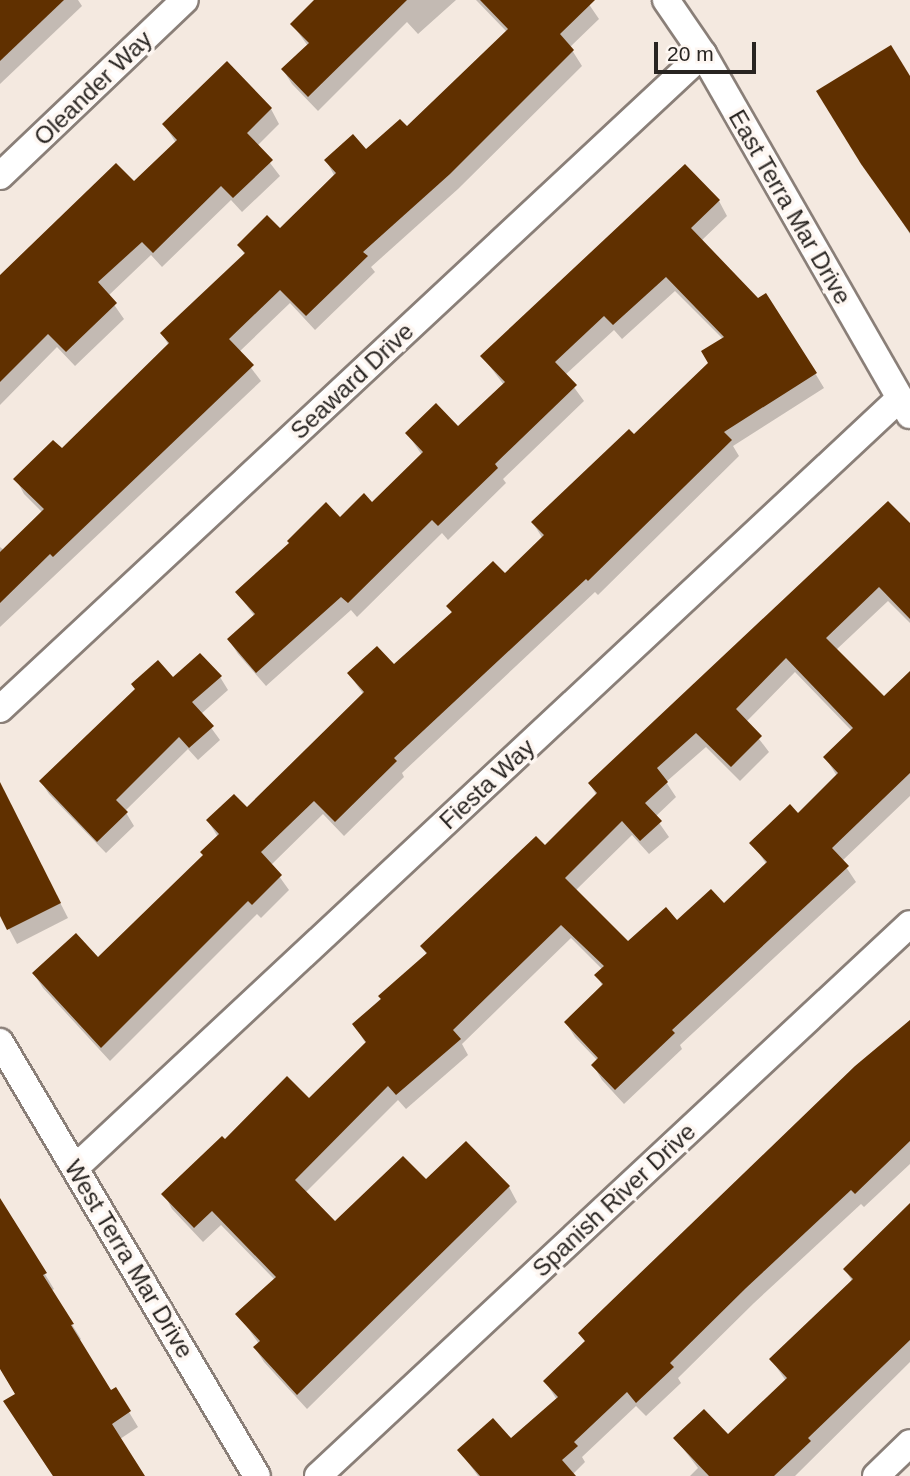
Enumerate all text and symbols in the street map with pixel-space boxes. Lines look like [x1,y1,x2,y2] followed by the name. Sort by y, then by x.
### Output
[28,25,158,151] street label: Oleander Way
[658,28,760,72] scale bar
[667,42,714,65] text: 20 m
[723,105,857,309] street label: East Terra Mar Drive
[285,317,419,445] street label: Seaward Drive
[434,733,540,835] street label: Fiesta Way
[527,1117,701,1283] street label: Spanish River Drive
[58,1155,200,1363] street label: West Terra Mar Drive

